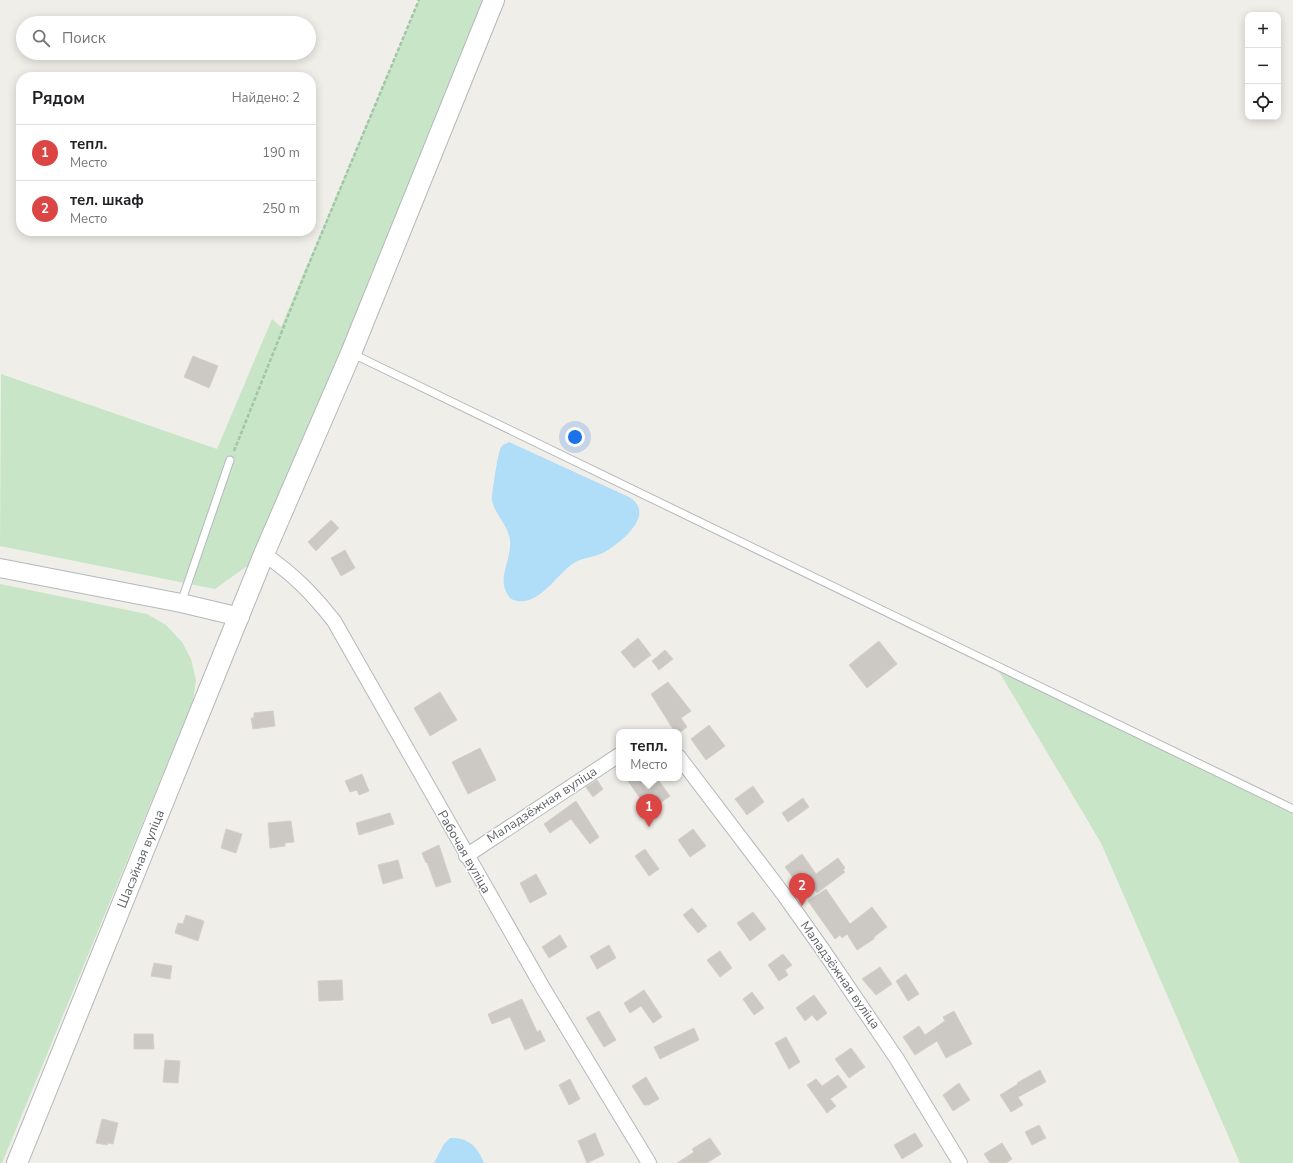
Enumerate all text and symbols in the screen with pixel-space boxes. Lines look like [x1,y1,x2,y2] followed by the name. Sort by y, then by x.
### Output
[1245,12,1281,120] map controls
[1245,12,1281,48] button: +
[16,16,316,60] search box
[30,27,52,49] icon: search
[62,28,106,48] text: Поиск
[1245,48,1281,84] button: −
[1245,84,1281,120] button: locate
[32,87,85,110] text: Рядом
[232,89,300,107] text: Найдено: 2
[70,134,107,154] text: тепл.
[41,144,49,162] text: 1
[262,144,300,162] text: 190 m
[70,154,107,172] text: Место
[70,190,144,210] text: тел. шкаф
[41,200,49,218] text: 2
[262,200,300,218] text: 250 m
[70,210,107,228] text: Место
[565,427,585,447] your location
[616,729,682,781] popup
[630,736,667,756] text: тепл.
[630,756,668,774] text: Место
[483,763,601,847] street label: Маладзёжная вуліца
[636,794,662,827] pin: 1
[113,807,169,911] street label: Шасэйная вуліца
[433,807,495,897] street label: Рабочая вуліца
[789,873,815,906] pin: 2
[796,917,884,1033] street label: Маладзёжная вуліца

